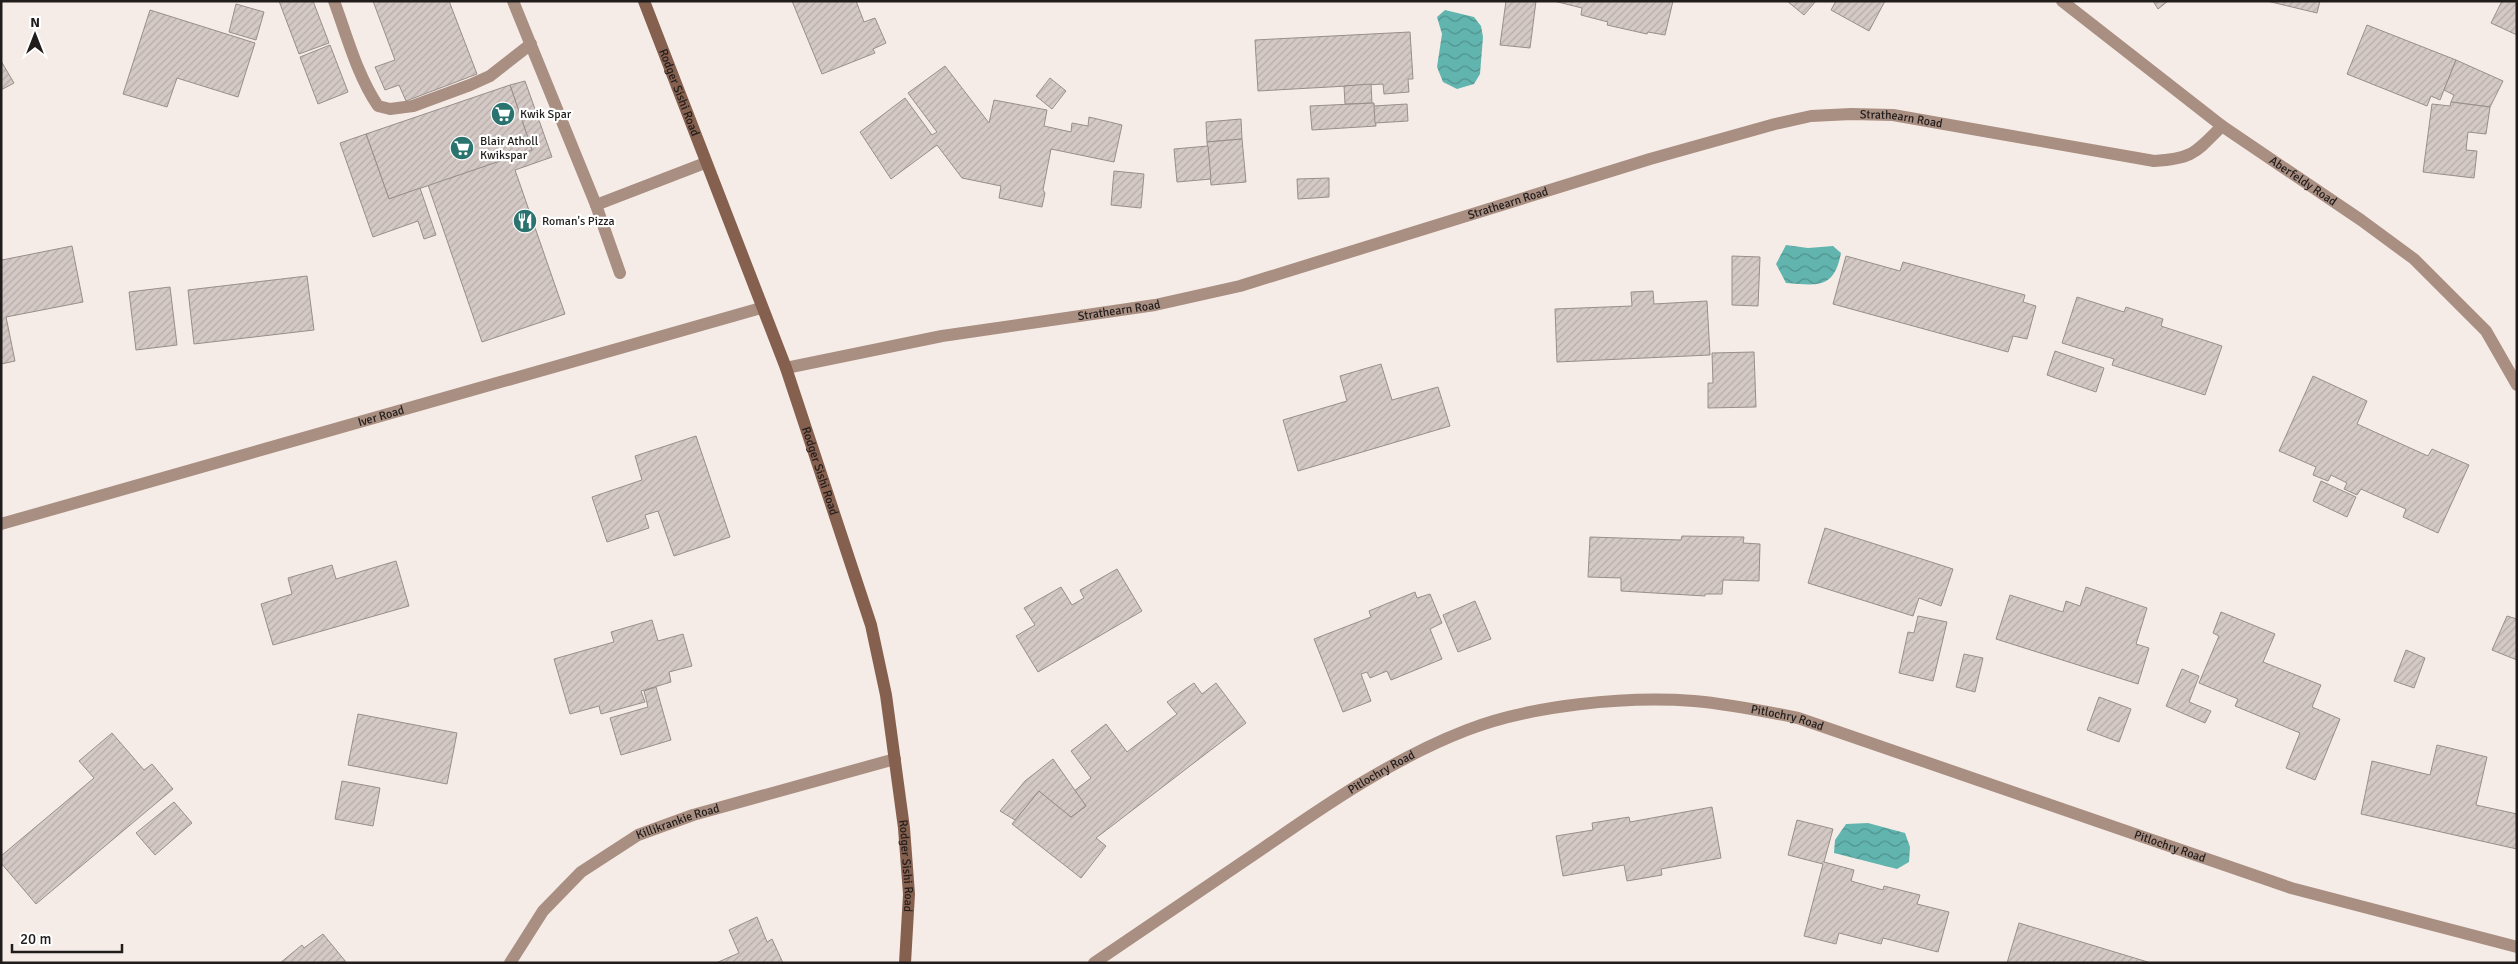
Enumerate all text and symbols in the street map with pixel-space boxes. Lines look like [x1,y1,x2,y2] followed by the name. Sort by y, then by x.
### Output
[10,10,60,60] north arrow
[30,14,40,31] text: N
[656,47,703,138] street label: Rodger Sishi Road
[490,101,516,127] supermarket icon: Kwik Spar
[520,107,572,122] place label: Kwik Spar
[1860,107,1944,131] street label: Strathearn Road
[480,134,539,163] place label: Blair Atholl Kwikspar
[449,135,475,161] supermarket icon: Blair Atholl Kwikspar
[2267,153,2340,209] street label: Aberfeldy Road
[1466,184,1550,223] street label: Strathearn Road
[512,208,538,234] restaurant icon: Roman's Pizza
[542,214,615,229] place label: Roman's Pizza
[1077,297,1162,324] street label: Strathearn Road
[356,402,406,430] street label: Iver Road
[798,425,842,517] street label: Rodger Sishi Road
[1750,701,1826,734] street label: Pitlochry Road
[1345,747,1417,797] street label: Pitlochry Road
[634,801,721,843] street label: Killikrankie Road
[895,819,917,912] street label: Rodger Sishi Road
[2132,827,2208,866] street label: Pitlochry Road
[12,922,122,954] scale bar
[20,930,51,948] text: 20 m

